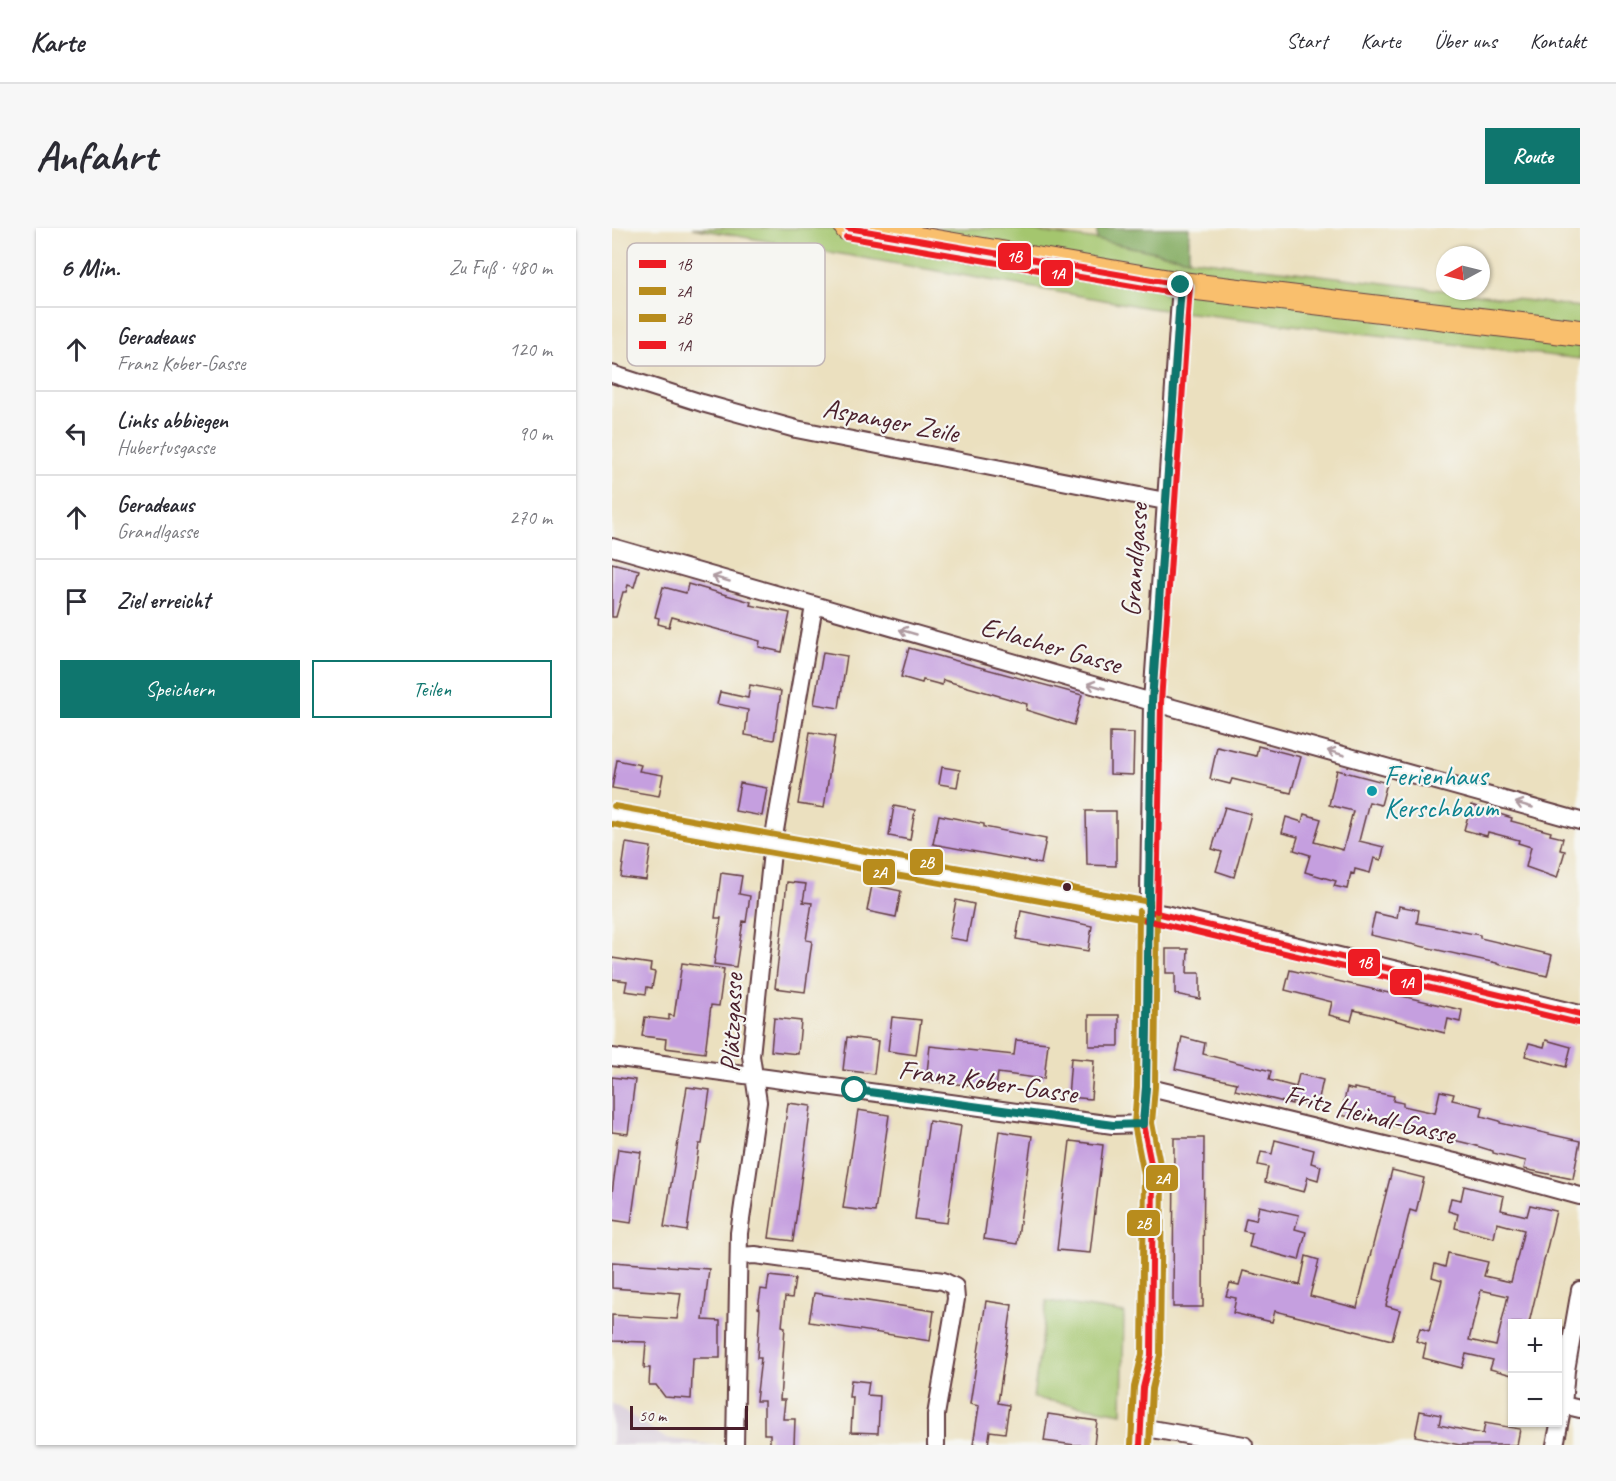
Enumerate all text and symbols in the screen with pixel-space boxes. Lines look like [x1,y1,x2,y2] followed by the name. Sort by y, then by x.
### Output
[30,24,84,59] text: Karte
[1286,28,1327,54] text: Start
[1360,28,1401,54] text: Karte
[1434,28,1497,54] text: Über uns
[1530,28,1586,54] text: Kontakt
[1485,128,1580,184] button: Route
[36,130,156,183] text: Anfahrt
[997,242,1032,271] line badge: 1B
[627,243,825,366] legend
[1436,246,1490,300] north arrow
[1006,247,1023,267] text: 1B
[60,251,120,284] text: 6 Min.
[449,255,552,280] text: Zu Fuß · 480 m
[676,255,693,275] text: 1B
[1040,259,1074,287] line badge: 1A
[1049,264,1067,284] text: 1A
[1167,271,1193,297] route end
[676,282,692,302] text: 2A
[676,309,693,329] text: 2B
[117,323,194,351] text: Geradeaus
[60,333,93,366] icon: ahead
[676,336,692,356] text: 1A
[509,337,552,362] text: 120 m
[117,351,246,376] text: Franz Kober-Gasse
[820,390,964,451] street label: Aspanger Zeile
[117,407,228,435] text: Links abbiegen
[60,417,93,450] icon: left
[518,421,552,446] text: 90 m
[117,435,215,460] text: Hubertusgasse
[117,491,194,519] text: Geradeaus
[1113,500,1156,618] street label: Grandlgasse
[60,501,93,534] icon: ahead
[509,505,552,530] text: 270 m
[117,519,198,544] text: Grandlgasse
[712,573,731,584] one-way arrow
[60,585,93,618] icon: arrive
[117,587,210,615] text: Ziel erreicht
[977,608,1127,682] street label: Erlacher Gasse
[899,626,918,638] one-way arrow
[60,660,300,718] button: Speichern
[312,660,552,718] button: Teilen
[1087,680,1106,691] one-way arrow
[1327,747,1346,758] one-way arrow
[1384,758,1500,825] place label: Ferienhaus Kerschbaum
[1365,784,1379,798] marker: Ferienhaus Kerschbaum
[1515,799,1534,810] one-way arrow
[909,848,944,876] line badge: 2B
[918,853,935,873] text: 2B
[862,858,896,886] line badge: 2A
[871,863,889,883] text: 2A
[1061,881,1073,893] unlabelled marker
[1347,948,1381,977] line badge: 1B
[1356,953,1373,973] text: 1B
[1389,968,1423,996] line badge: 1A
[712,971,750,1073] street label: Plätzgasse
[1398,973,1416,993] text: 1A
[896,1051,1081,1111] street label: Franz Kober-Gasse
[841,1076,867,1102] route start
[1281,1076,1461,1153] street label: Fritz Heindl-Gasse
[1145,1164,1179,1192] line badge: 2A
[1154,1169,1172,1189] text: 2A
[1126,1209,1161,1237] line badge: 2B
[1135,1214,1152,1234] text: 2B
[1508,1319,1562,1427] map controls
[1508,1319,1562,1373] button: +
[1508,1373,1562,1427] button: −
[630,1403,748,1430] scale bar
[639,1406,666,1426] text: 50 m

